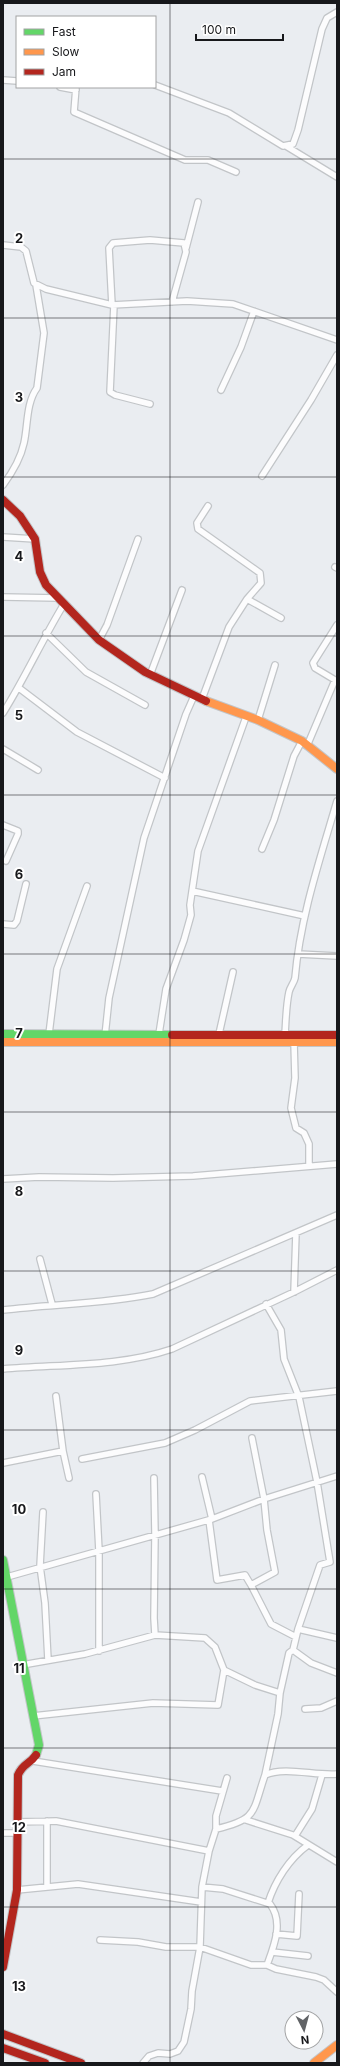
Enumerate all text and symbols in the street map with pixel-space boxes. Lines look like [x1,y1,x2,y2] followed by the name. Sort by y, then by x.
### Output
[16,16,156,88] legend
[196,16,283,42] scale bar
[202,22,236,37] text: 100 m
[52,24,76,39] text: Fast
[52,44,80,59] text: Slow
[52,64,76,79] text: Jam
[15,230,23,246] text: 2
[15,389,23,405] text: 3
[15,548,24,564] text: 4
[15,707,23,723] text: 5
[15,866,23,882] text: 6
[15,1025,23,1041] text: 7
[15,1183,23,1199] text: 8
[15,1342,23,1358] text: 9
[12,1501,26,1517] text: 10
[13,1660,25,1676] text: 11
[12,1819,26,1835] text: 12
[12,1978,26,1994] text: 13
[284,2010,324,2050] north arrow
[300,2033,310,2047] text: N

